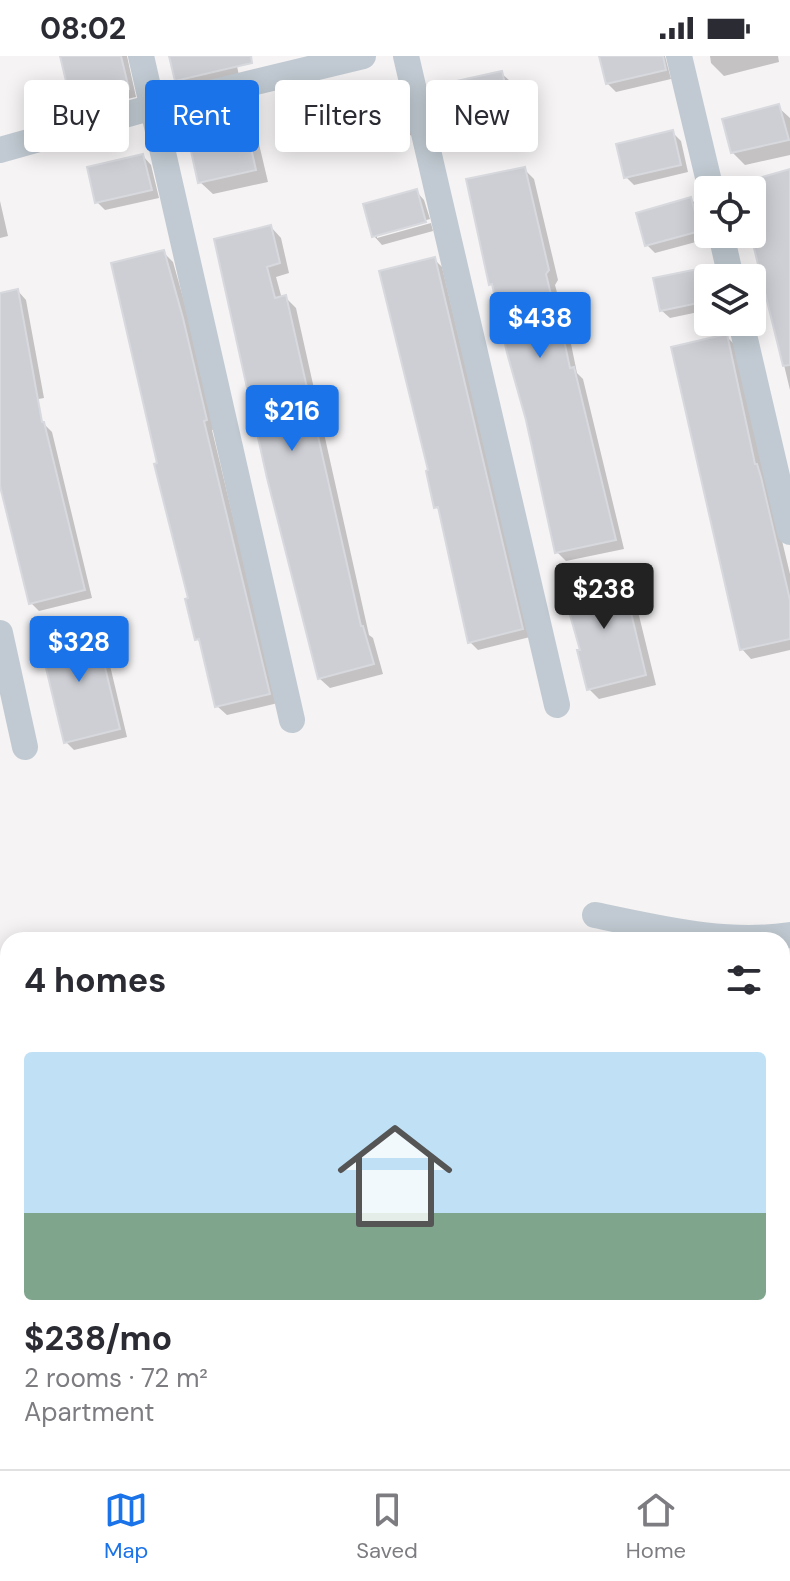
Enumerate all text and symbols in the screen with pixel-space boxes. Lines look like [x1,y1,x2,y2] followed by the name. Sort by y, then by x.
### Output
[40,9,126,48] text: 08:02
[24,80,129,152] chip: Buy
[145,80,259,152] chip: Rent
[275,80,410,152] chip: Filters
[426,80,538,152] chip: New
[694,176,766,336] map controls
[694,176,766,248] button: locate
[694,264,766,336] button: layers
[493,292,587,360] pin: $438
[508,301,572,335] text: $438
[245,385,339,453] pin: $216
[264,394,320,428] text: $216
[557,563,651,631] pin: $238
[573,572,635,606] text: $238
[32,616,126,684] pin: $328
[48,625,110,659] text: $328
[24,958,166,1003] text: 4 homes
[722,958,766,1002] icon: filters
[323,1104,467,1248] icon: home
[24,1316,172,1361] text: $238/mo
[24,1361,208,1395] text: 2 rooms · 72 m²
[24,1395,155,1429] text: Apartment
[104,1488,148,1565] tab: Map
[356,1488,418,1565] tab: Saved
[626,1488,686,1565] tab: Home

